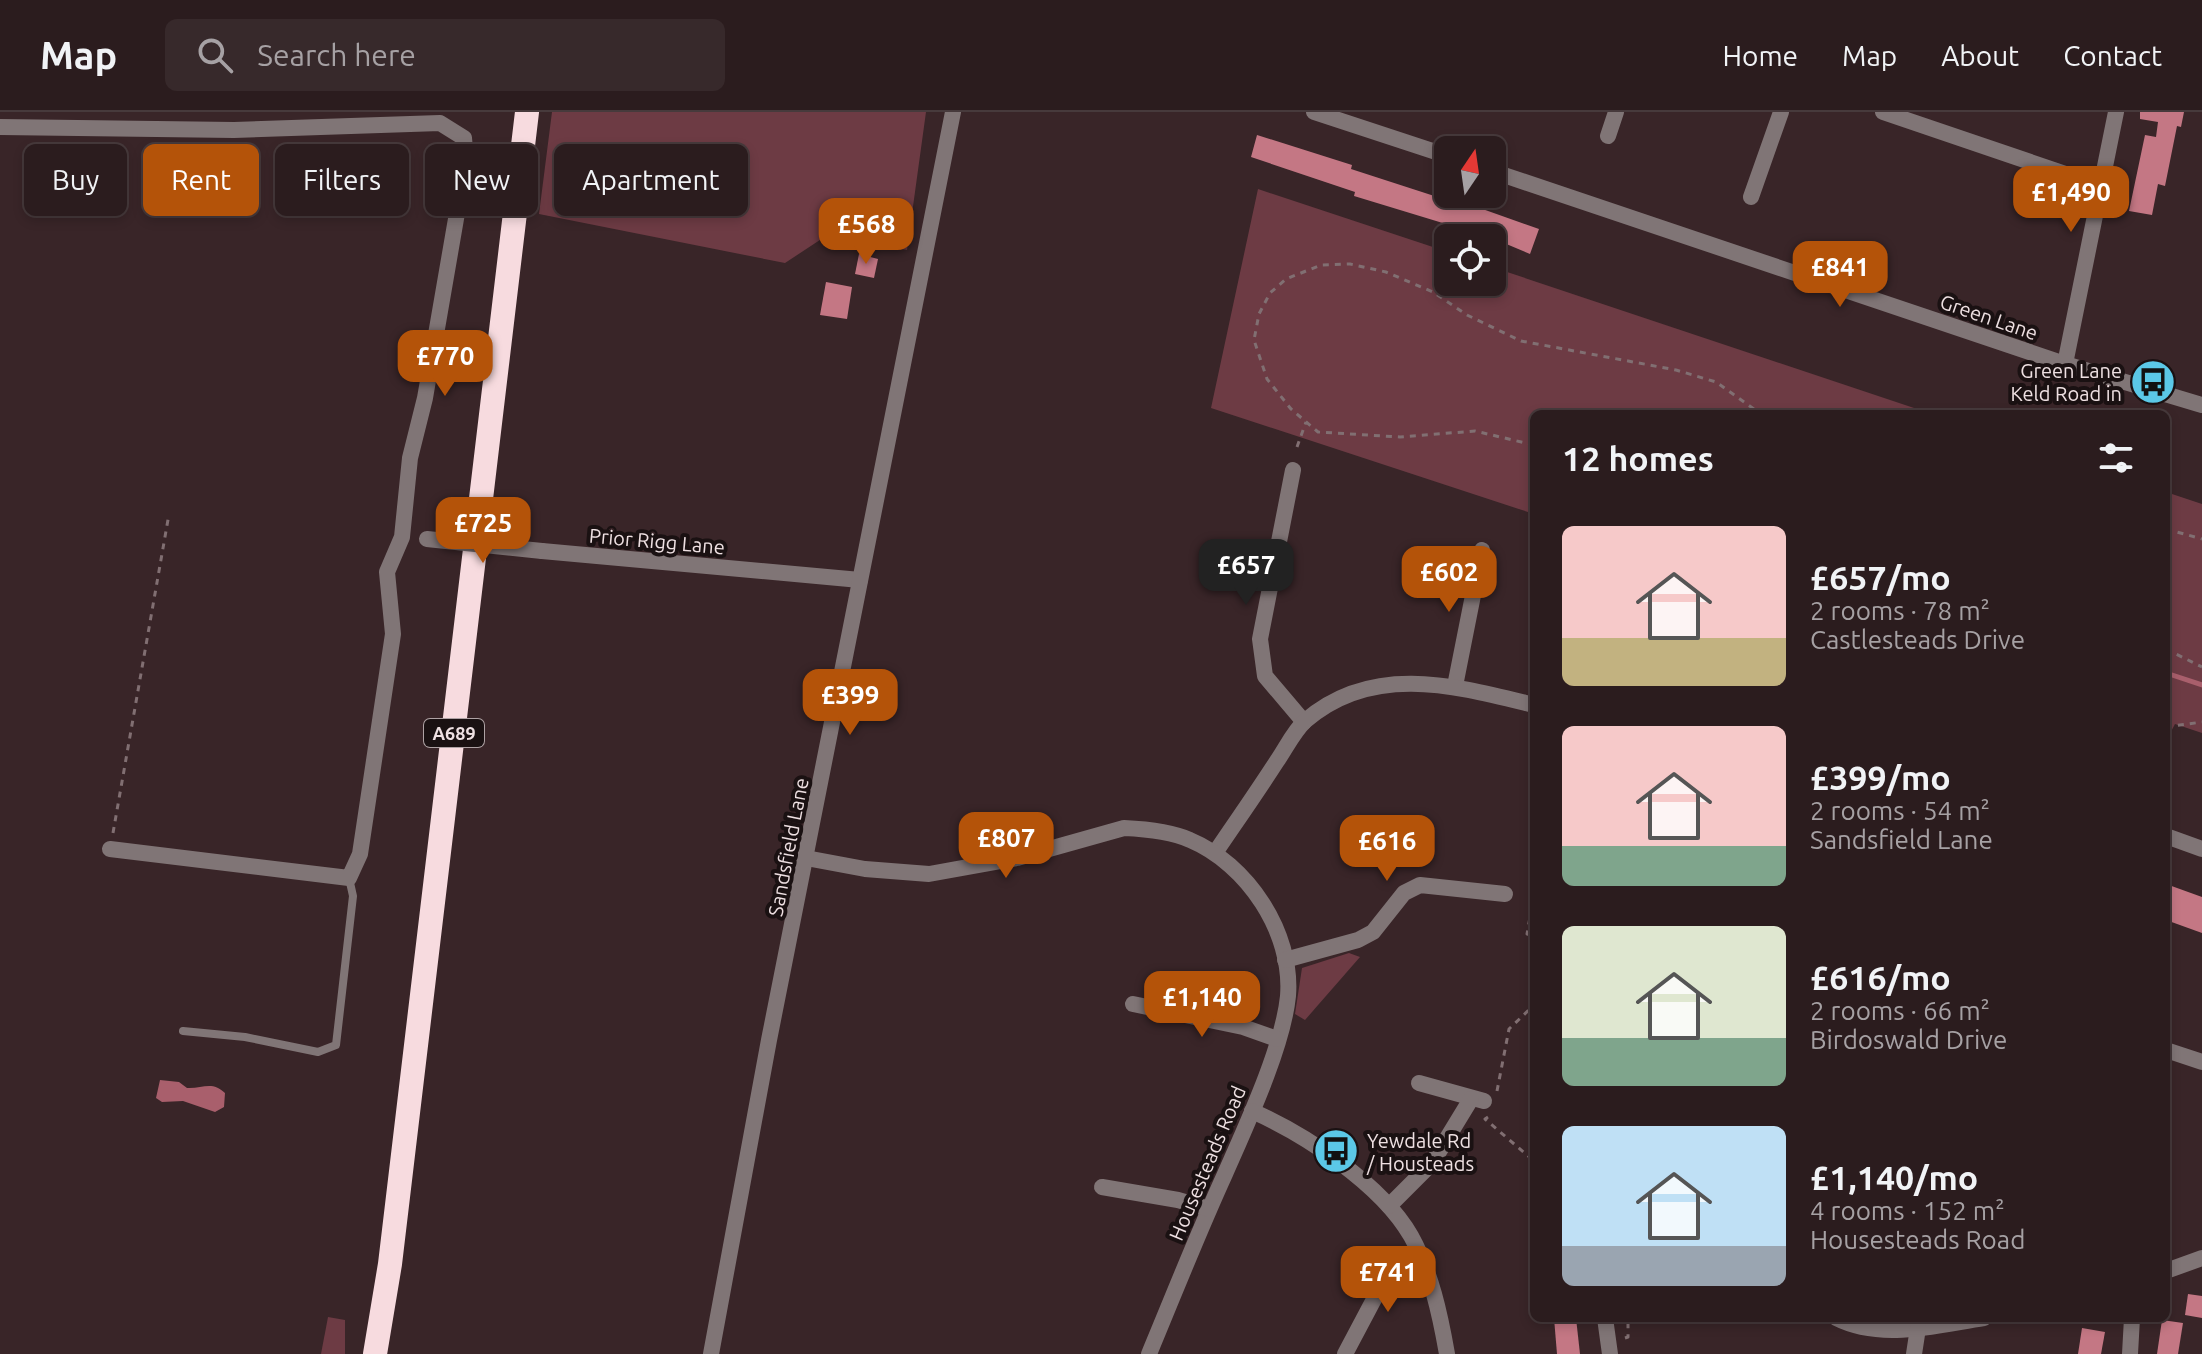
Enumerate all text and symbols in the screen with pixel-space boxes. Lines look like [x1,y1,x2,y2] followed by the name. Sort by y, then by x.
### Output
[165,19,725,91] search box
[193,33,237,77] icon: search
[40,34,117,76] text: Map
[257,38,416,72] text: Search here
[1723,40,1798,71] text: Home
[1842,40,1897,71] text: Map
[1941,40,2019,71] text: About
[2063,40,2162,71] text: Contact
[1434,136,1506,208] north arrow
[1434,136,1506,296] map controls
[24,144,127,216] chip: Buy
[143,144,259,216] chip: Rent
[275,144,409,216] chip: Filters
[425,144,538,216] chip: New
[554,144,748,216] chip: Apartment
[2006,166,2136,234] pin: £1,490
[2031,177,2111,206] text: £1,490
[819,198,913,266] pin: £568
[837,209,895,238] text: £568
[1434,224,1506,296] button: locate
[1793,241,1887,309] pin: £841
[1811,252,1869,281] text: £841
[1937,290,2041,344] street label: Green Lane
[398,330,492,398] pin: £770
[416,341,474,370] text: £770
[2129,358,2177,406] bus stop icon: Green Lane Keld Road in
[2011,359,2122,405] place label: Green Lane Keld Road in
[2094,436,2138,480] icon: filters
[1562,439,1714,477] text: 12 homes
[436,497,530,565] pin: £725
[454,508,512,537] text: £725
[588,524,726,558] street label: Prior Rigg Lane
[1199,539,1293,607] pin: £657
[1402,546,1496,614] pin: £602
[1217,550,1275,579] text: £657
[1420,557,1478,586] text: £602
[1626,558,1722,654] icon: home
[1810,558,1951,596] text: £657/mo
[1810,596,1990,625] text: 2 rooms · 78 m²
[1810,625,2025,654] text: Castlesteads Drive
[803,669,897,737] pin: £399
[821,680,879,709] text: £399
[424,719,484,747] road number: A689
[1626,758,1722,854] icon: home
[1810,758,1951,796] text: £399/mo
[763,776,813,918] street label: Sandsfield Lane
[1810,796,1990,825] text: 2 rooms · 54 m²
[959,812,1053,880] pin: £807
[1340,815,1434,883] pin: £616
[977,823,1035,852] text: £807
[1810,825,1993,854] text: Sandsfield Lane
[1358,826,1416,855] text: £616
[1626,958,1722,1054] icon: home
[1810,958,1951,996] text: £616/mo
[1137,971,1267,1039] pin: £1,140
[1162,982,1242,1011] text: £1,140
[1810,996,1990,1025] text: 2 rooms · 66 m²
[1810,1025,2007,1054] text: Birdoswald Drive
[1164,1082,1250,1244] street label: Housesteads Road
[1312,1127,1360,1175] bus stop icon: Yewdale Rd / Housteads
[1366,1129,1474,1175] place label: Yewdale Rd / Housteads
[1626,1158,1722,1254] icon: home
[1810,1158,1978,1196] text: £1,140/mo
[1810,1196,2005,1225] text: 4 rooms · 152 m²
[1810,1225,2025,1254] text: Housesteads Road
[1341,1246,1435,1314] pin: £741
[1359,1257,1417,1286] text: £741

